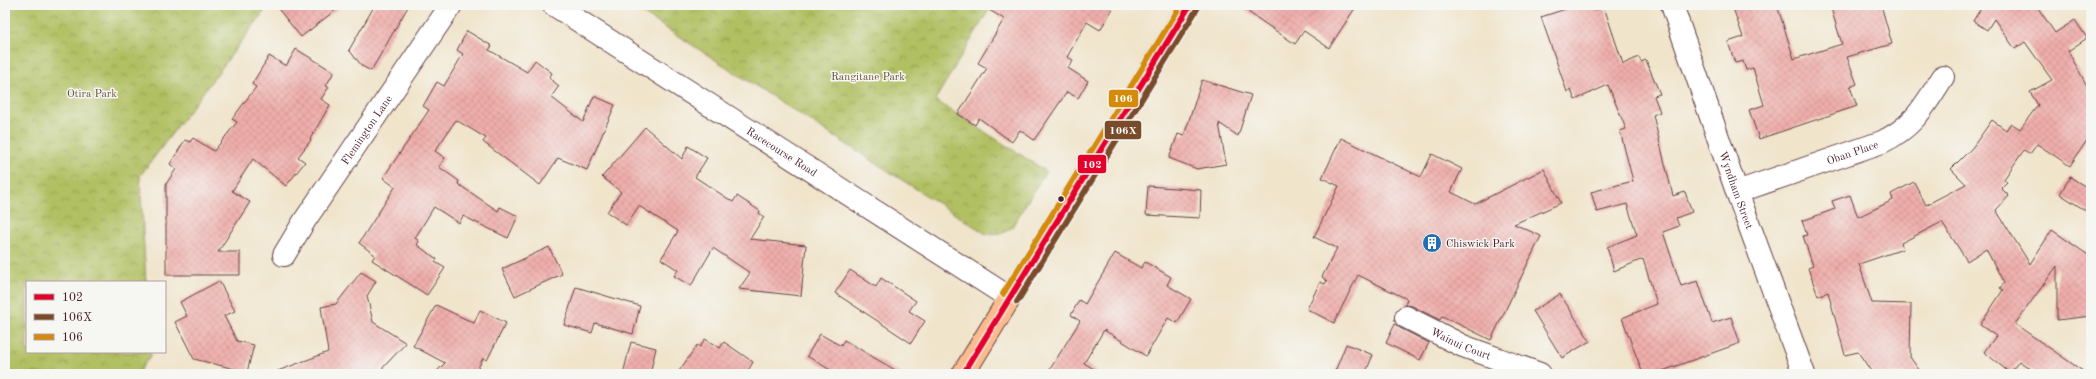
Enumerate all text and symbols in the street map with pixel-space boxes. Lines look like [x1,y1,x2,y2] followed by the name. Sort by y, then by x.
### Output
[831,72,905,83] park label: Rangitane Park
[67,89,117,100] park label: Otira Park
[1108,89,1139,108] line badge: 106
[340,94,395,167] street label: Flemington Lane
[1113,94,1133,105] text: 106
[1104,120,1142,140] line badge: 106X
[744,126,819,180] street label: Racecourse Road
[1109,126,1137,137] text: 106X
[1826,140,1880,168] street label: Oban Place
[1716,150,1754,231] street label: Wyndham Street
[1077,154,1107,174] line badge: 102
[1082,160,1102,171] text: 102
[1056,194,1066,204] unlabelled marker
[1421,232,1443,254] building icon: Chiswick Park
[1446,239,1515,250] place label: Chiswick Park
[26,281,166,353] legend
[62,292,83,304] text: 102
[62,312,92,324] text: 106X
[1429,327,1492,363] street label: Wainui Court
[62,332,83,344] text: 106

